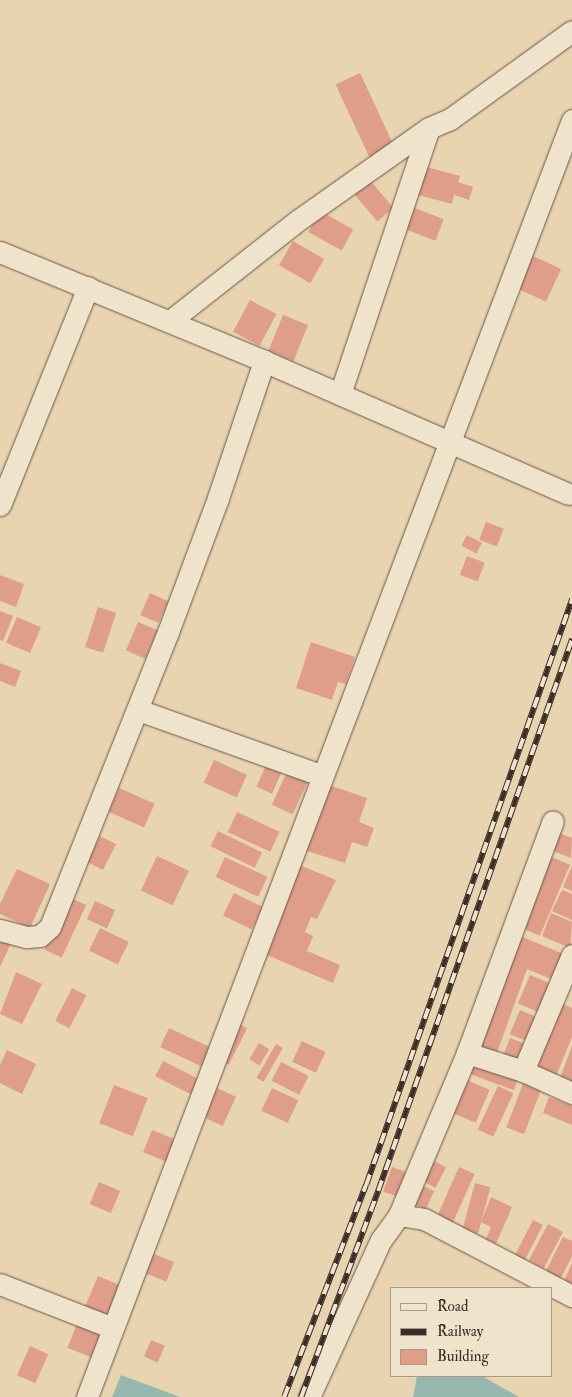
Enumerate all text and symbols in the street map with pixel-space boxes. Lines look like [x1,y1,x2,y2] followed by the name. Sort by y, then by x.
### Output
[390,1287,552,1377] legend
[437,1297,468,1316] text: Road
[437,1322,483,1341] text: Railway
[437,1347,489,1366] text: Building

